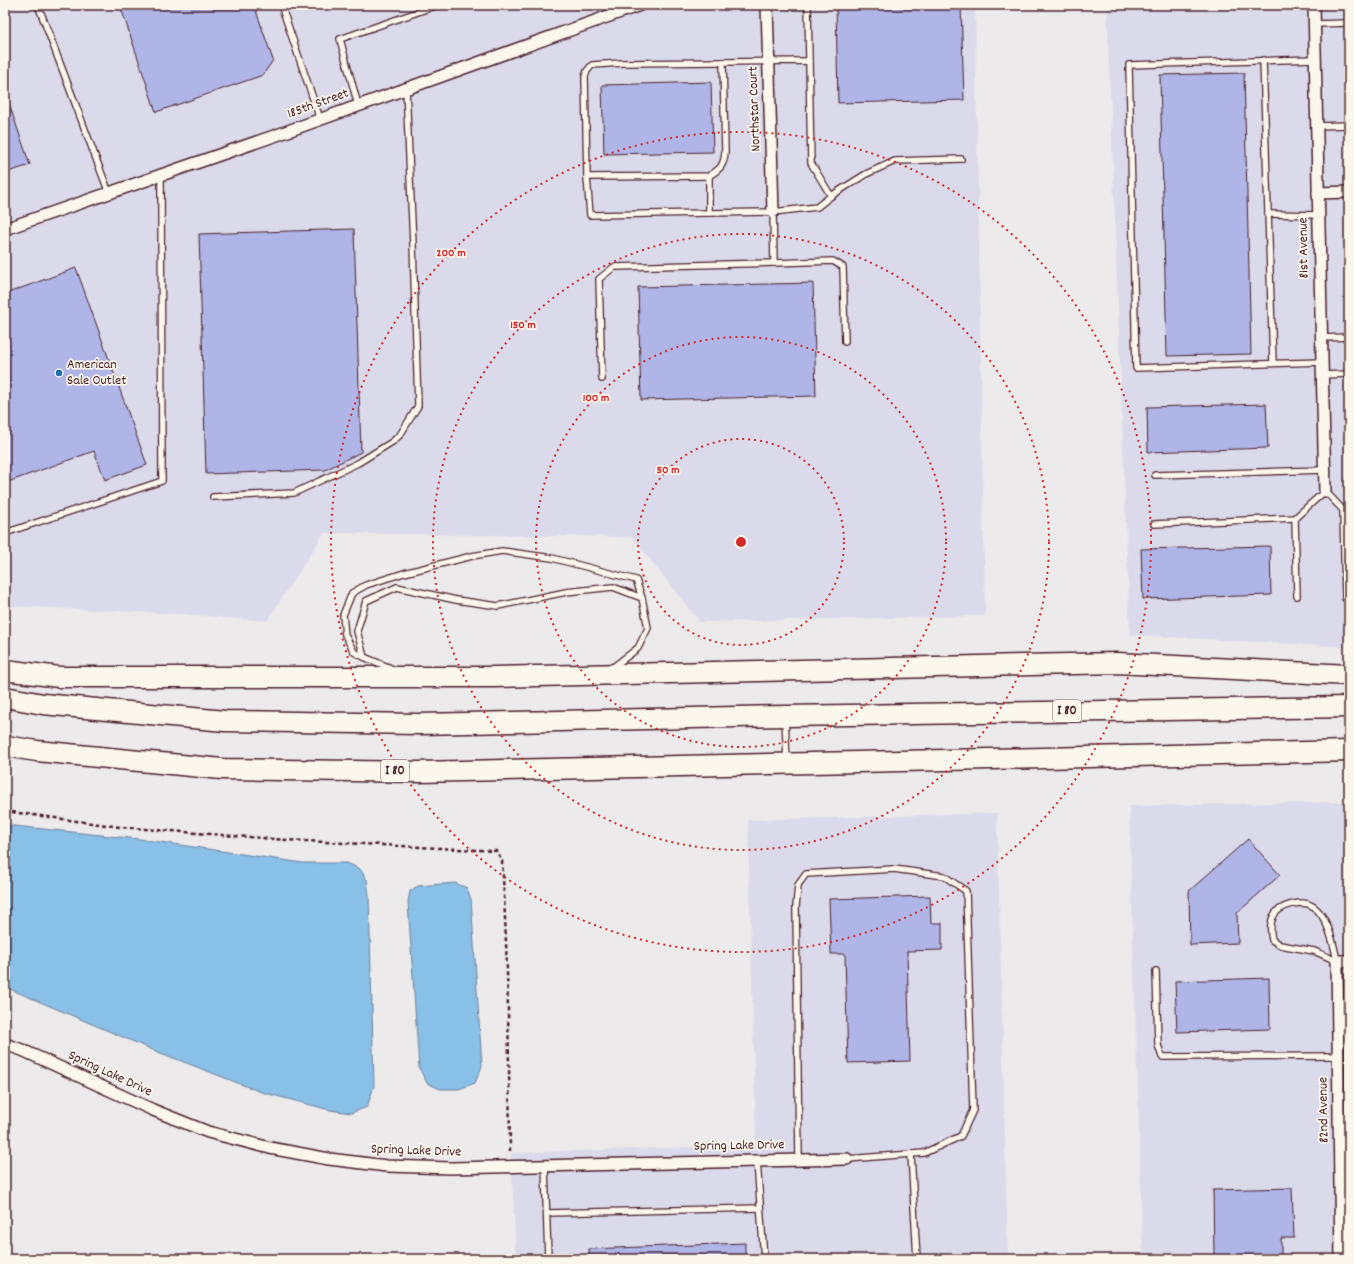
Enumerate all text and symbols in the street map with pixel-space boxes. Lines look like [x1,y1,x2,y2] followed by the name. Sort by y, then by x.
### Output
[744,66,766,152] street label: Northstar Court
[285,84,351,124] street label: 185th Street
[1293,217,1315,279] street label: 81st Avenue
[436,245,466,262] text: 200 m
[510,317,536,334] text: 150 m
[67,355,126,391] place label: American Sale Outlet
[54,368,64,378] marker: American Sale Outlet
[583,390,609,407] text: 100 m
[656,462,680,479] text: 50 m
[734,535,748,549] centre of rings
[1053,700,1081,722] road number: I 80
[381,760,409,782] road number: I 80
[65,1046,155,1102] street label: Spring Lake Drive
[1313,1077,1335,1143] street label: 82nd Avenue
[694,1135,784,1157] street label: Spring Lake Drive
[370,1139,462,1163] street label: Spring Lake Drive

